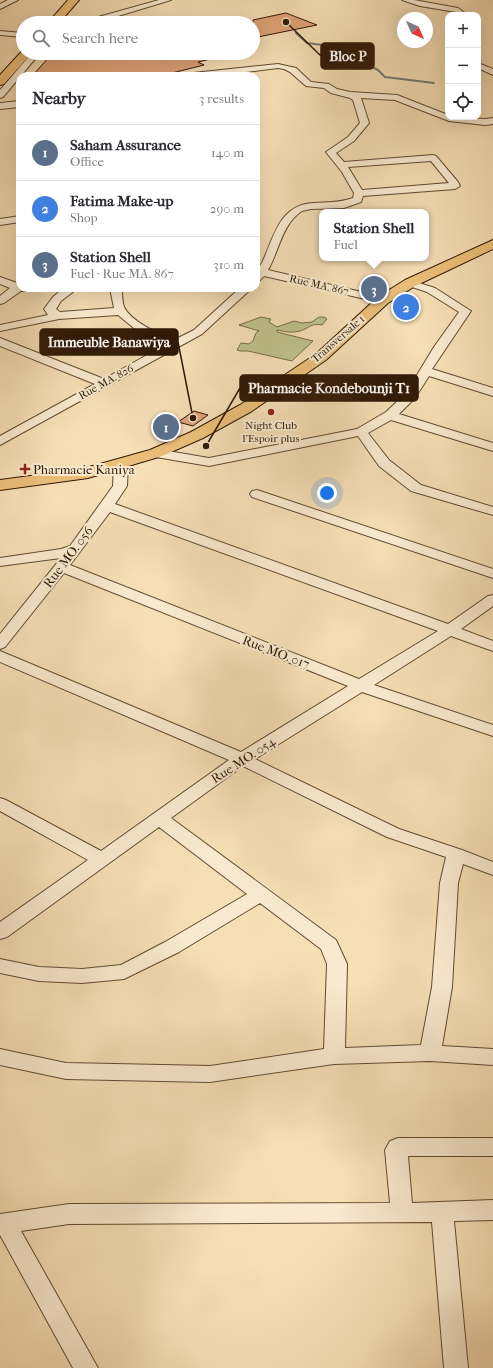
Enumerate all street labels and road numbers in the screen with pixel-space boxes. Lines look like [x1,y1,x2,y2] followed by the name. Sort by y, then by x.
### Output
[288,272,350,298] street label: Rue MA. 867
[309,312,367,366] street label: Transversale 1
[76,362,136,402] street label: Rue MA. 826
[40,523,96,590] street label: Rue MO. 056
[240,632,312,672] street label: Rue MO. 017
[208,734,278,786] street label: Rue MO. 054

